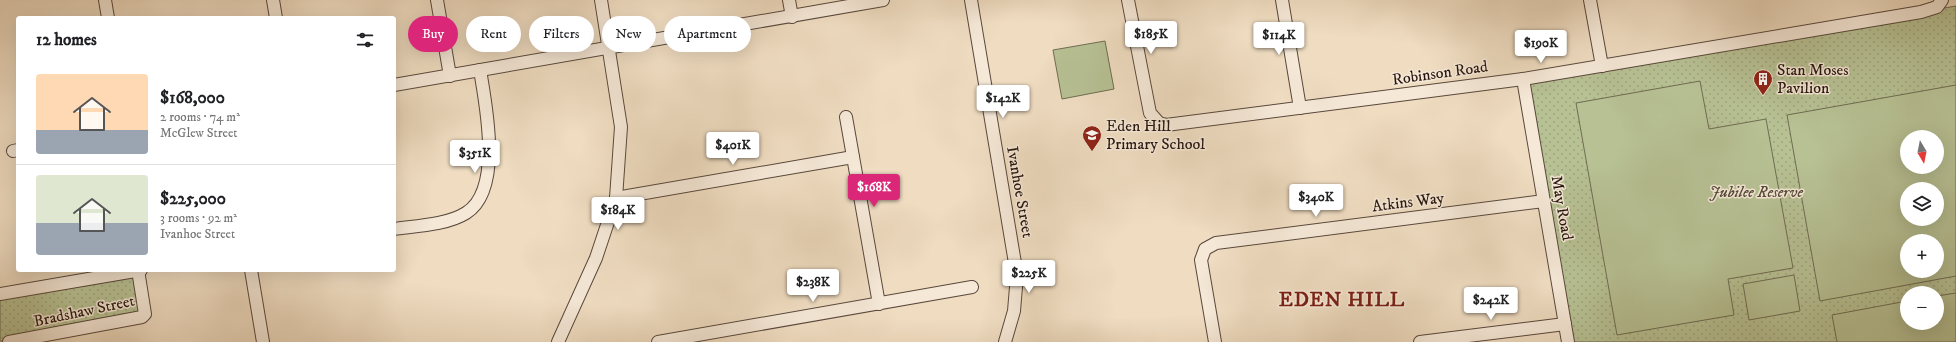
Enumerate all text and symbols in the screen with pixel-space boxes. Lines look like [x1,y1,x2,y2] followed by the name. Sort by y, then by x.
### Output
[408,16,458,52] chip: Buy
[466,16,521,52] chip: Rent
[529,16,594,52] chip: Filters
[602,16,656,52] chip: New
[664,16,751,52] chip: Apartment
[1123,21,1179,55] pin: $185K
[1251,22,1307,56] pin: $114K
[1134,26,1168,42] text: $185K
[1262,27,1296,43] text: $114K
[36,29,97,51] text: 12 homes
[354,29,376,51] icon: filters
[1513,30,1569,64] pin: $190K
[1524,35,1558,51] text: $190K
[1391,56,1489,90] street label: Robinson Road
[1777,60,1849,98] place label: Stan Moses Pavilion
[1752,68,1774,96] building icon: Stan Moses Pavilion
[975,85,1031,119] pin: $142K
[160,87,225,109] text: $168,000
[68,90,116,138] icon: home
[986,90,1020,106] text: $142K
[160,109,240,125] text: 2 rooms · 74 m²
[1106,116,1205,154] place label: Eden Hill Primary School
[1081,124,1103,152] school or university icon: Eden Hill Primary School
[160,125,237,141] text: McGlew Street
[1900,130,1944,174] north arrow
[1900,130,1944,330] map controls
[705,132,761,166] pin: $401K
[715,137,751,153] text: $401K
[447,140,503,174] pin: $351K
[459,145,491,161] text: $351K
[1002,145,1038,239] street label: Ivanhoe Street
[846,174,902,208] pin: $168K
[1546,174,1578,242] street label: May Road
[857,179,891,195] text: $168K
[1709,182,1803,202] park label: Jubilee Reserve
[1900,182,1944,226] button: layers
[1288,184,1344,218] pin: $340K
[160,188,226,210] text: $225,000
[1371,188,1446,216] street label: Atkins Way
[1298,189,1334,205] text: $340K
[68,191,116,239] icon: home
[590,197,646,231] pin: $184K
[601,202,636,218] text: $184K
[160,210,237,226] text: 3 rooms · 92 m²
[160,226,235,242] text: Ivanhoe Street
[1900,234,1944,278] button: +
[1001,260,1057,294] pin: $225K
[1011,265,1047,281] text: $225K
[785,269,841,303] pin: $238K
[796,274,830,290] text: $238K
[1900,286,1944,330] button: −
[1463,287,1519,321] pin: $242K
[1279,288,1405,313] district label: EDEN HILL
[32,291,136,331] street label: Bradshaw Street
[1473,292,1509,308] text: $242K

